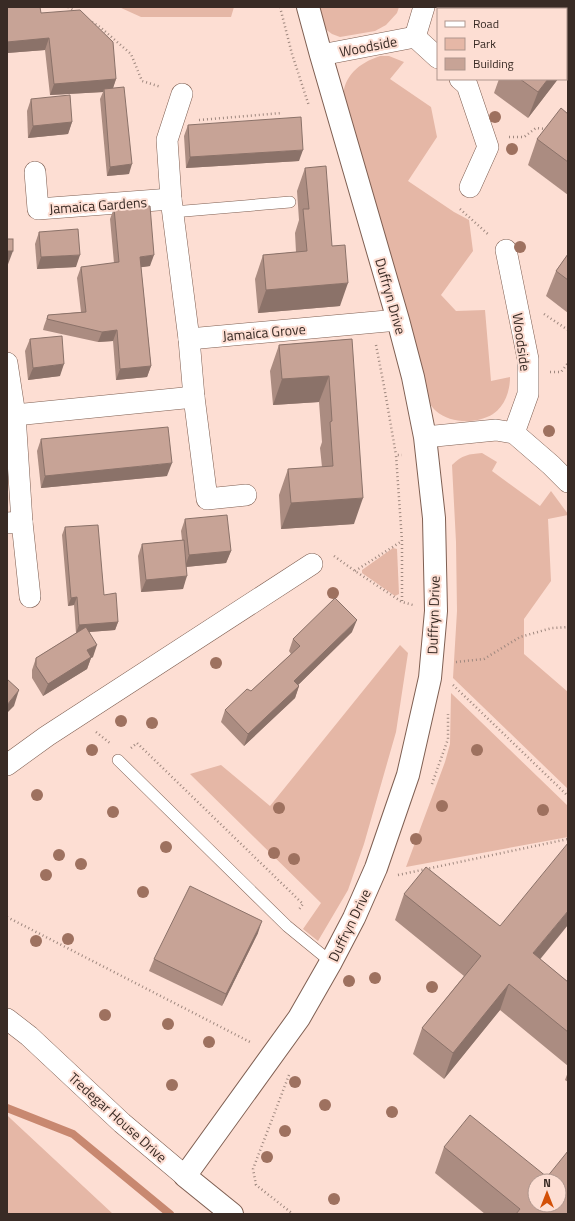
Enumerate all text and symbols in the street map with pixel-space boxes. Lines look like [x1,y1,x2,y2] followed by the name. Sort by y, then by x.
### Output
[437,8,567,80] legend
[473,14,499,33] text: Road
[337,30,399,62] street label: Woodside
[473,34,496,53] text: Park
[473,54,514,73] text: Building
[48,191,148,219] street label: Jamaica Gardens
[370,255,412,337] street label: Duffryn Drive
[508,312,536,372] street label: Woodside
[222,318,306,346] street label: Jamaica Grove
[421,575,445,655] street label: Duffryn Drive
[322,885,376,965] street label: Duffryn Drive
[64,1067,172,1167] street label: Tredegar House Drive
[527,1173,567,1213] north arrow
[543,1175,551,1191] text: N

